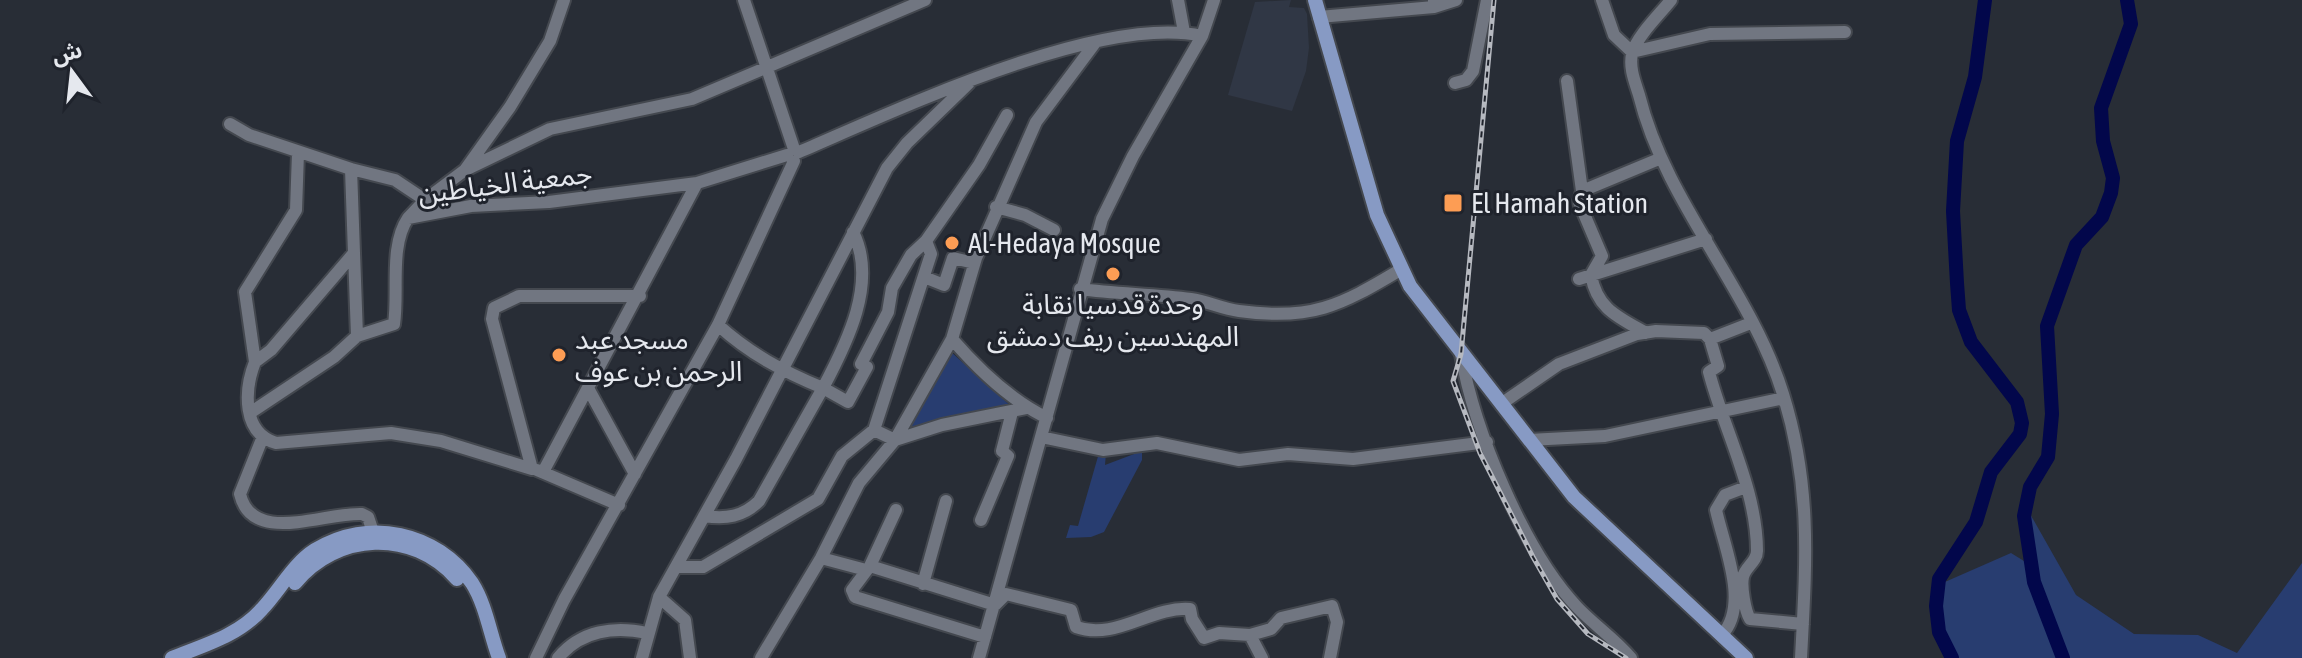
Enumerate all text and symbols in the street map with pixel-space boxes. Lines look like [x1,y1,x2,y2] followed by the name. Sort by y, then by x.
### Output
[32,32,112,112] north arrow
[49,36,85,69] text: ش
[416,156,594,211] street label: جمعية الخياطين
[1471,187,1648,219] place label: El Hamah Station
[1442,192,1464,214] marker: El Hamah Station
[968,227,1161,259] place label: Al-Hedaya Mosque
[943,234,961,252] marker: Al-Hedaya Mosque
[1104,265,1122,283] marker: وحدة قدسيا نقابة المهندسين ريف دمشق
[987,288,1239,354] place label: وحدة قدسيا نقابة المهندسين ريف دمشق
[575,323,743,388] place label: مسجد عبد الرحمن بن عوف
[550,346,568,364] marker: مسجد عبد الرحمن بن عوف

